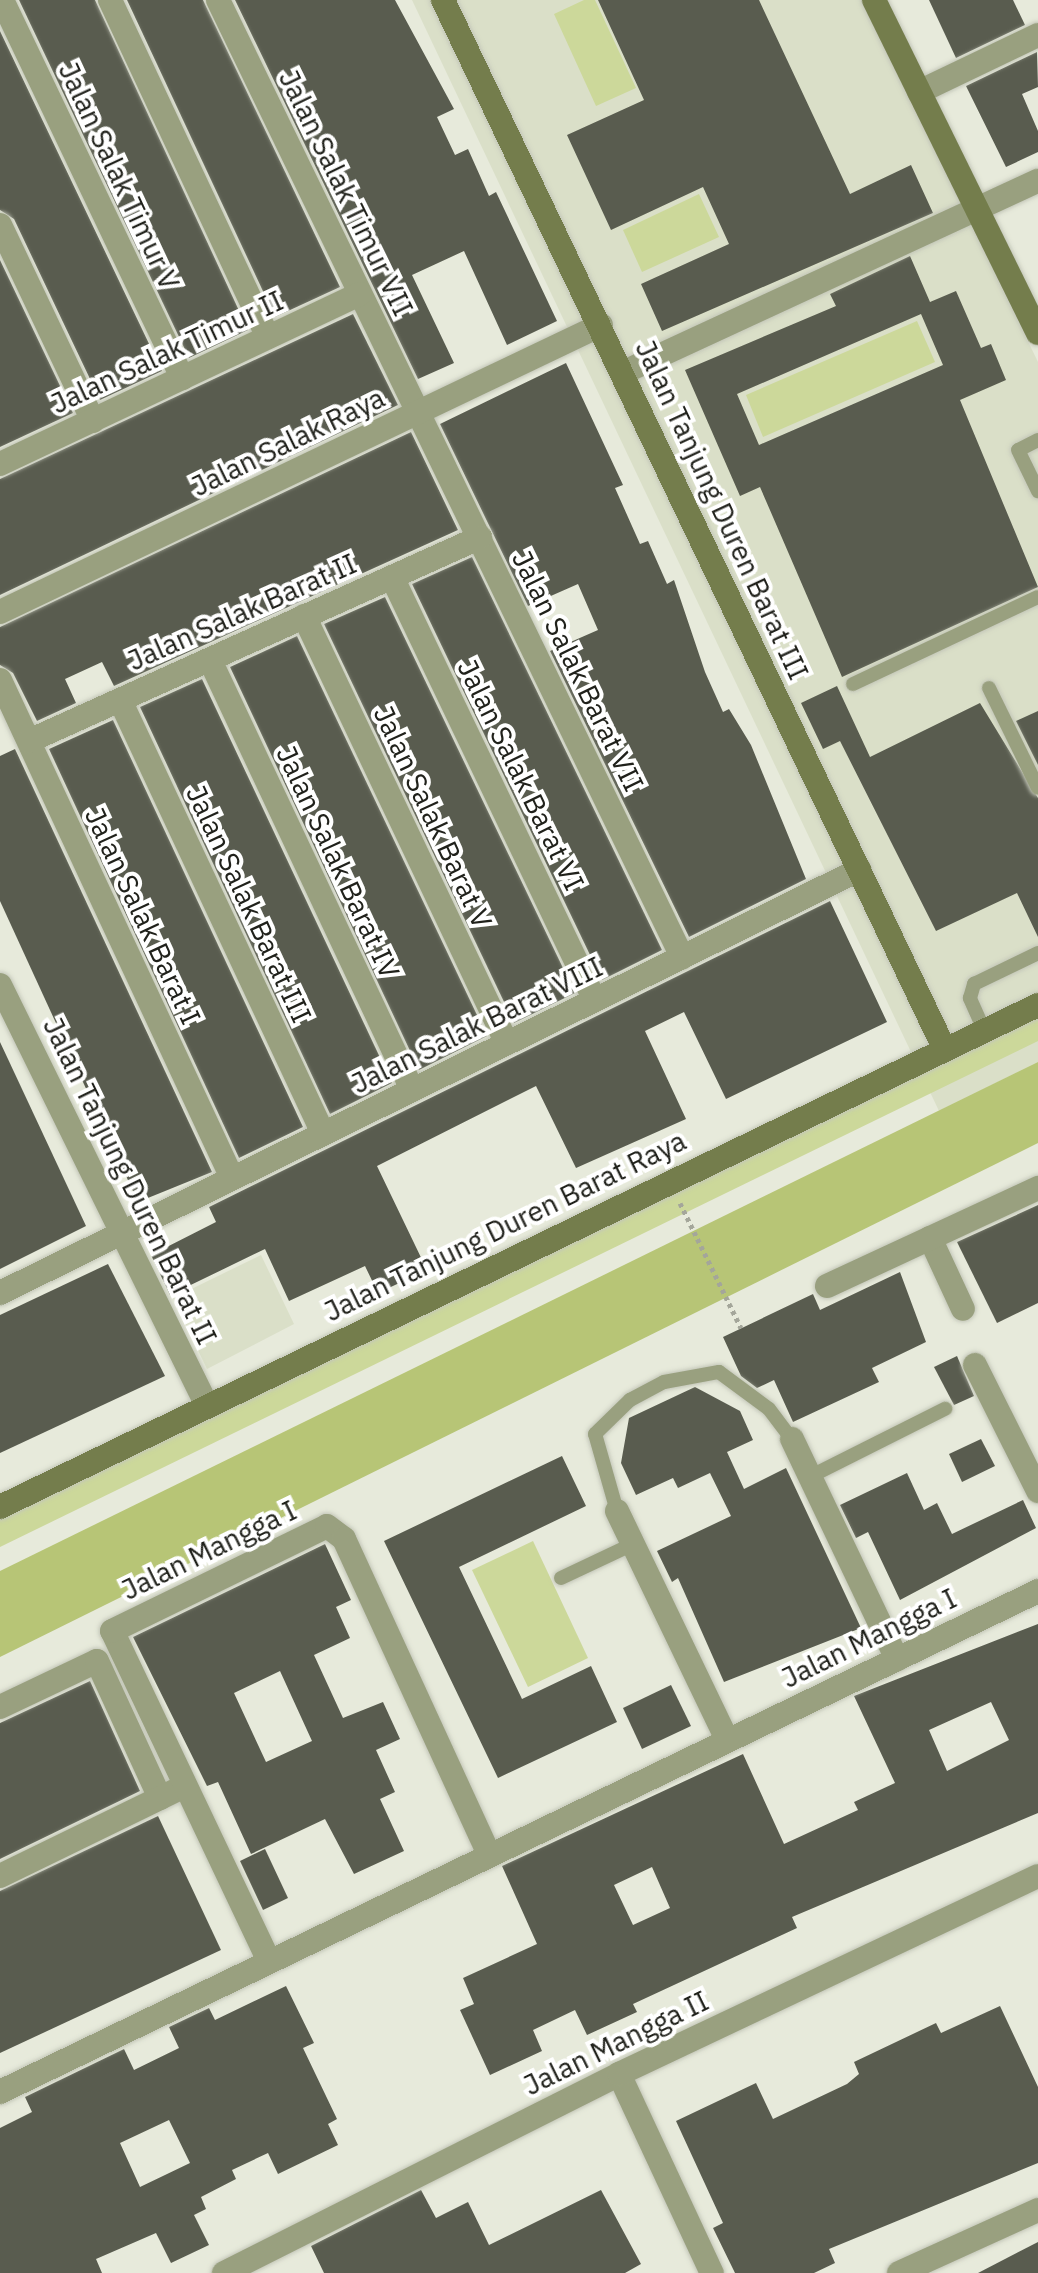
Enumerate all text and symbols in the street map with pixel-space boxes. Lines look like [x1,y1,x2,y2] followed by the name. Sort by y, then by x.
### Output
[52,57,186,295] street label: Jalan Salak Timur V
[272,65,420,321] street label: Jalan Salak Timur VII
[46,284,288,420] street label: Jalan Salak Timur II
[628,335,816,685] street label: Jalan Tanjung Duren Barat III
[186,381,390,503] street label: Jalan Salak Raya
[505,545,651,797] street label: Jalan Salak Barat VII
[123,546,361,678] street label: Jalan Salak Barat II
[451,654,591,896] street label: Jalan Salak Barat VI
[367,701,499,933] street label: Jalan Salak Barat V
[269,740,407,984] street label: Jalan Salak Barat IV
[179,780,319,1028] street label: Jalan Salak Barat III
[78,802,208,1030] street label: Jalan Salak Barat I
[346,950,608,1100] street label: Jalan Salak Barat VIII
[36,1012,224,1350] street label: Jalan Tanjung Duren Barat II
[319,1124,691,1328] street label: Jalan Tanjung Duren Barat Raya
[116,1493,302,1607] street label: Jalan Mangga I
[776,1581,962,1695] street label: Jalan Mangga I
[518,1984,714,2102] street label: Jalan Mangga II

